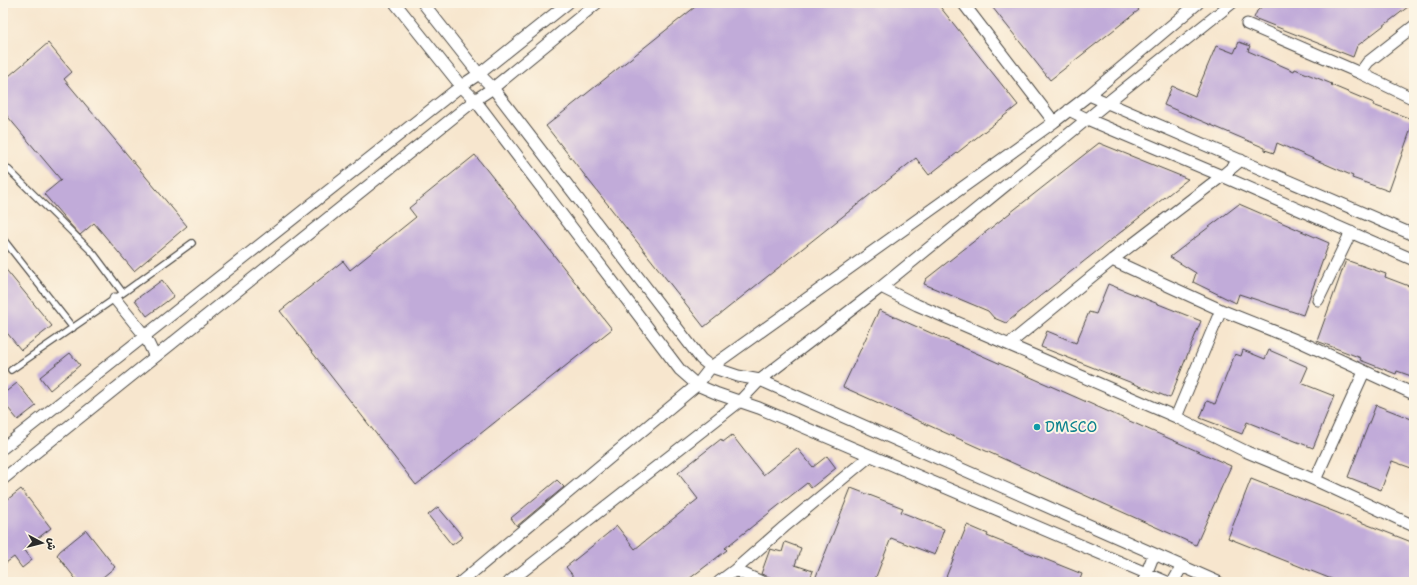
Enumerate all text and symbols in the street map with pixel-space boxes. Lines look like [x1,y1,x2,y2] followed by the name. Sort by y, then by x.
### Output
[1045,417,1097,437] place label: DMSCO
[1032,422,1042,432] marker: DMSCO
[22,523,62,563] north arrow
[43,537,60,551] text: ش

